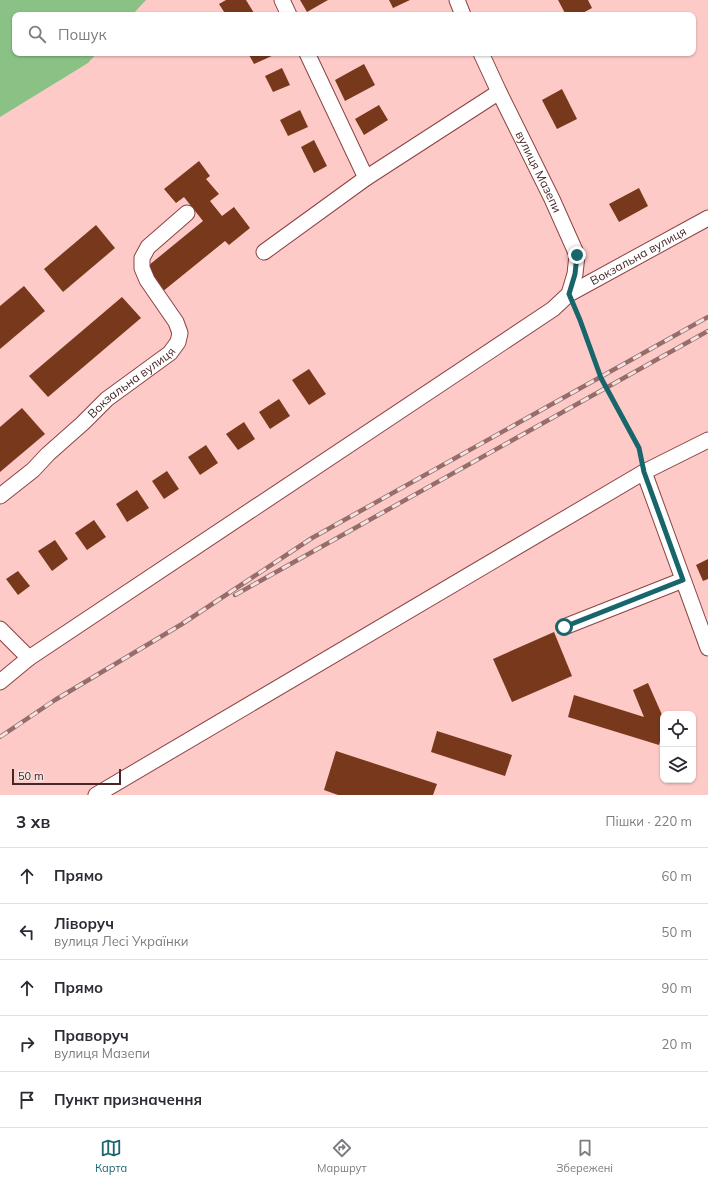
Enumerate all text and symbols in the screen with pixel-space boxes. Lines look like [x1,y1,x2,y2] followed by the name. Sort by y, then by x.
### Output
[12,12,696,56] search box
[26,23,48,45] icon: search
[58,25,107,44] text: Пошук
[513,128,565,215] street label: вулиця Мазепи
[587,223,689,288] street label: Вокзальна вулиця
[568,246,586,264] route end
[84,344,179,421] street label: Вокзальна вулиця
[555,618,573,636] route start
[660,711,696,783] map controls
[660,711,696,747] button: locate
[660,747,696,783] button: layers
[12,767,121,786] scale bar
[18,769,44,783] text: 50 m
[16,811,50,832] text: 3 хв
[605,813,692,829] text: Пішки · 220 m
[16,865,38,887] icon: ahead
[54,866,103,885] text: Прямо
[662,868,692,884] text: 60 m
[54,914,114,933] text: Ліворуч
[16,921,38,943] icon: left
[662,924,692,940] text: 50 m
[54,933,189,949] text: вулиця Лесі Українки
[16,977,38,999] icon: ahead
[54,978,103,997] text: Прямо
[662,980,692,996] text: 90 m
[54,1026,129,1045] text: Праворуч
[16,1033,38,1055] icon: right
[662,1036,692,1052] text: 20 m
[54,1045,150,1061] text: вулиця Мазепи
[16,1089,38,1111] icon: arrive
[54,1090,202,1109] text: Пункт призначення
[95,1137,127,1175] tab: Карта
[317,1137,367,1175] tab: Маршрут
[556,1137,613,1175] tab: Збережені

